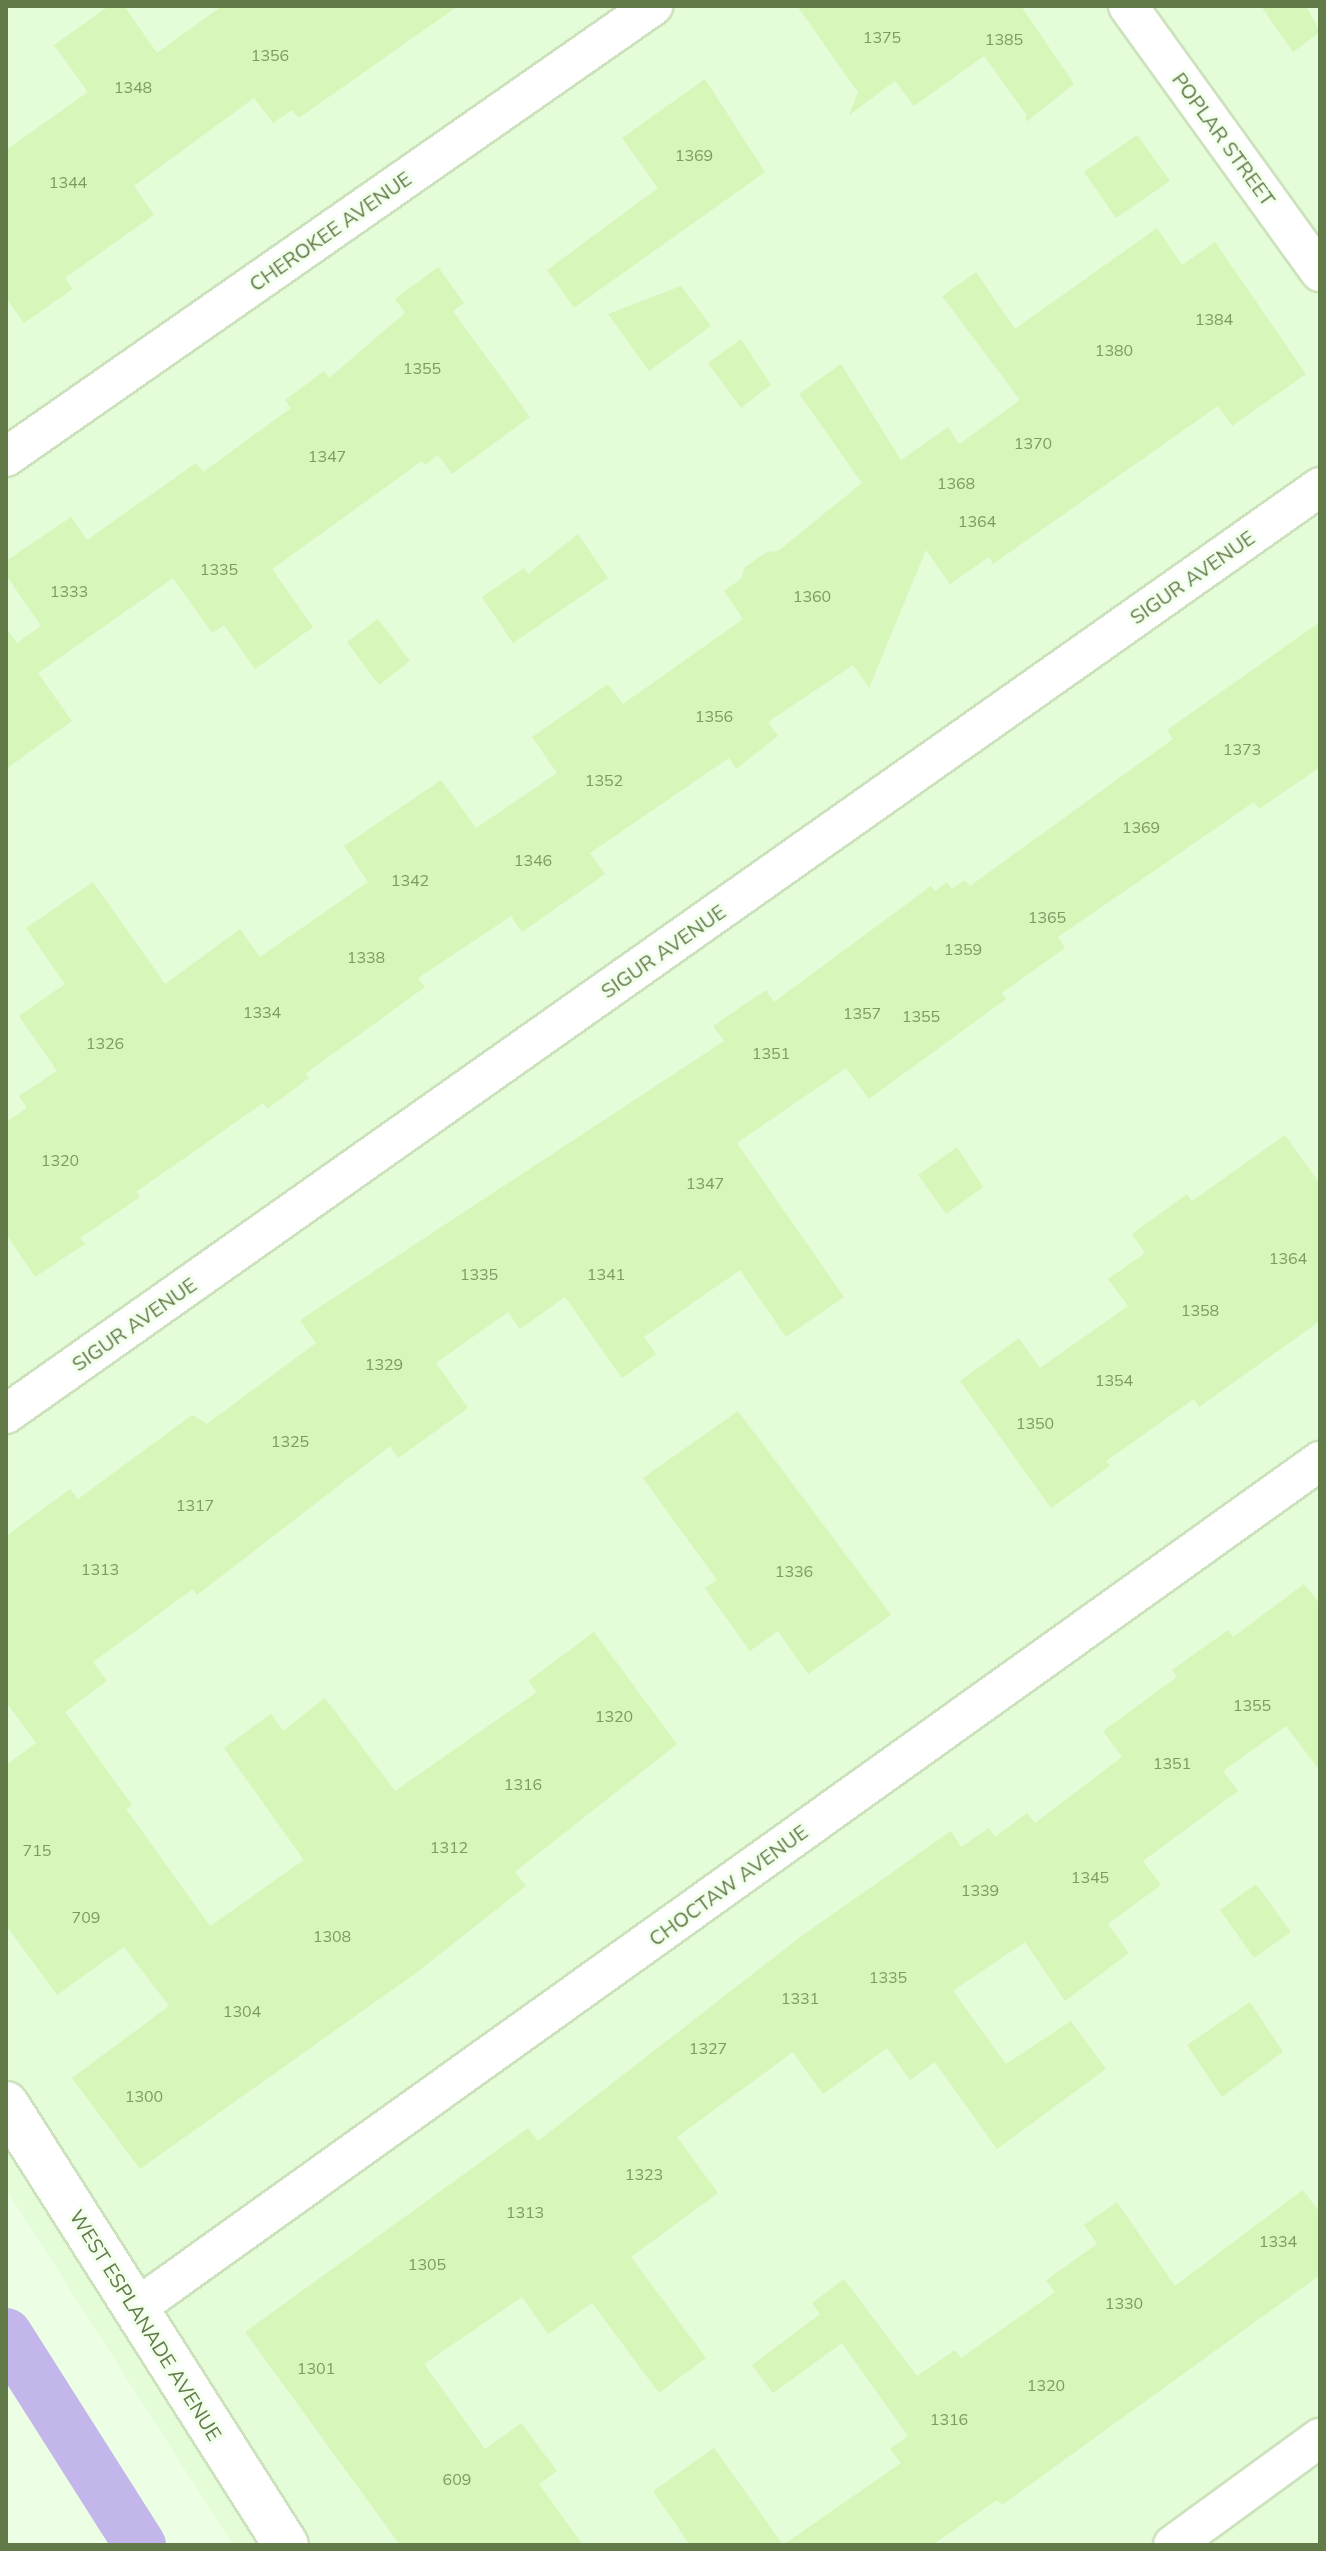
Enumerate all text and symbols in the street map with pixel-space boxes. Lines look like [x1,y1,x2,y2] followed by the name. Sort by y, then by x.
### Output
[863,27,901,47] house number: 1375
[985,29,1023,49] house number: 1385
[251,45,289,65] house number: 1356
[1168,68,1280,210] street label: POPLAR STREET
[114,77,152,97] house number: 1348
[675,145,713,165] house number: 1369
[244,166,416,296] street label: CHEROKEE AVENUE
[49,172,87,192] house number: 1344
[1195,309,1233,329] house number: 1384
[1095,340,1133,360] house number: 1380
[403,358,441,378] house number: 1355
[1014,433,1052,453] house number: 1370
[308,446,346,466] house number: 1347
[937,473,975,493] house number: 1368
[958,511,996,531] house number: 1364
[1125,525,1259,629] street label: SIGUR AVENUE
[200,559,238,579] house number: 1335
[50,581,88,601] house number: 1333
[793,586,831,606] house number: 1360
[695,706,733,726] house number: 1356
[1223,739,1261,759] house number: 1373
[585,770,623,790] house number: 1352
[1122,817,1160,837] house number: 1369
[514,850,552,870] house number: 1346
[391,870,429,890] house number: 1342
[596,899,730,1003] street label: SIGUR AVENUE
[1028,907,1066,927] house number: 1365
[944,939,982,959] house number: 1359
[347,947,385,967] house number: 1338
[243,1002,281,1022] house number: 1334
[843,1003,881,1023] house number: 1357
[902,1006,940,1026] house number: 1355
[86,1033,124,1053] house number: 1326
[752,1043,790,1063] house number: 1351
[41,1150,79,1170] house number: 1320
[686,1173,724,1193] house number: 1347
[1269,1248,1307,1268] house number: 1364
[460,1264,498,1284] house number: 1335
[587,1264,625,1284] house number: 1341
[67,1272,201,1376] street label: SIGUR AVENUE
[1181,1300,1219,1320] house number: 1358
[365,1354,403,1374] house number: 1329
[1095,1370,1133,1390] house number: 1354
[1016,1413,1054,1433] house number: 1350
[271,1431,309,1451] house number: 1325
[176,1495,214,1515] house number: 1317
[81,1559,119,1579] house number: 1313
[775,1561,813,1581] house number: 1336
[1233,1695,1271,1715] house number: 1355
[595,1706,633,1726] house number: 1320
[1153,1753,1191,1773] house number: 1351
[504,1774,542,1794] house number: 1316
[644,1819,812,1951] street label: CHOCTAW AVENUE
[430,1837,468,1857] house number: 1312
[23,1840,51,1860] house number: 715
[1071,1867,1109,1887] house number: 1345
[961,1880,999,1900] house number: 1339
[72,1907,100,1927] house number: 709
[313,1926,351,1946] house number: 1308
[869,1967,907,1987] house number: 1335
[781,1988,819,2008] house number: 1331
[223,2001,261,2021] house number: 1304
[689,2038,727,2058] house number: 1327
[125,2086,163,2106] house number: 1300
[625,2164,663,2184] house number: 1323
[506,2202,544,2222] house number: 1313
[65,2205,227,2445] street label: WEST ESPLANADE AVENUE
[1259,2231,1297,2251] house number: 1334
[408,2254,446,2274] house number: 1305
[1105,2293,1143,2313] house number: 1330
[297,2358,335,2378] house number: 1301
[1027,2375,1065,2395] house number: 1320
[930,2409,968,2429] house number: 1316
[443,2469,471,2489] house number: 609

